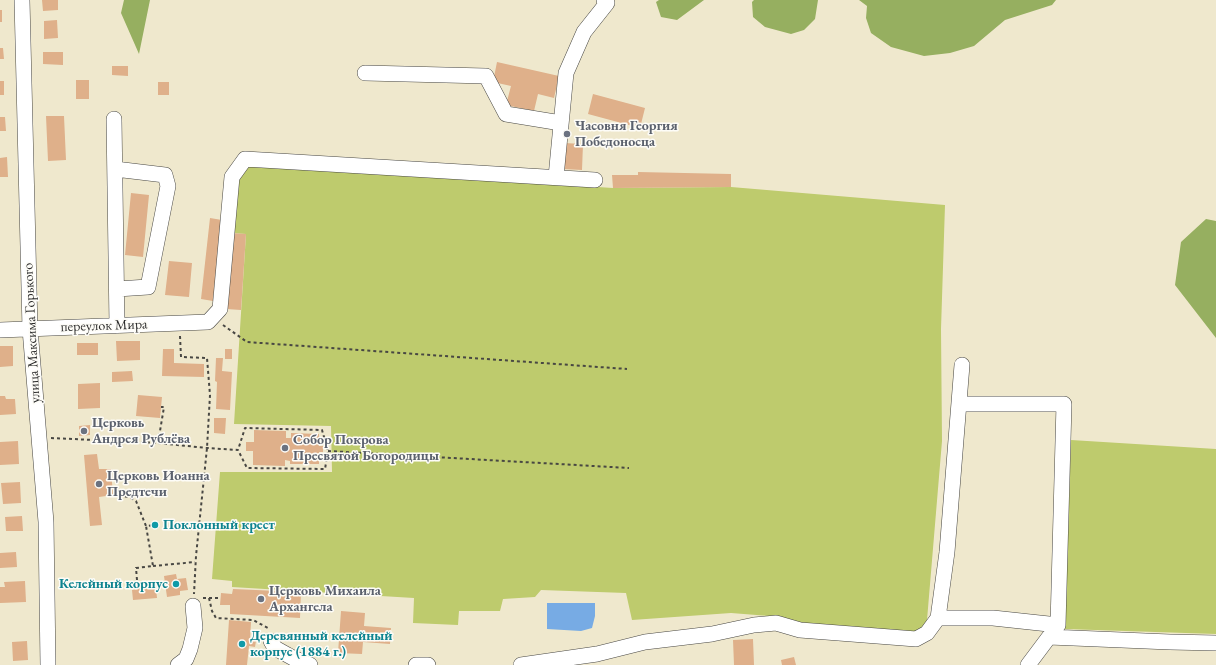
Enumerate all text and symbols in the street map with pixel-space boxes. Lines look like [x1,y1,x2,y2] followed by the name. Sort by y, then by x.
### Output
[575,118,678,150] place label: Часовня Георгия Победоносца
[562,129,572,139] marker: Часовня Георгия Победоносца
[20,262,44,404] street label: улица Максима Горького
[60,316,148,336] street label: переулок Мира
[92,415,190,448] place label: Церковь Андрея Рублёва
[79,426,89,436] marker: Церковь Андрея Рублёва
[293,432,439,464] place label: Собор Покрова Пресвятой Богородицы
[280,443,290,453] marker: Собор Покрова Пресвятой Богородицы
[107,468,210,500] place label: Церковь Иоанна Предтечи
[94,479,104,489] marker: Церковь Иоанна Предтечи
[163,517,275,533] place label: Поклонный крест
[150,520,160,530] marker: Поклонный крест
[59,576,168,592] place label: Келейный корпус
[171,579,181,589] marker: Келейный корпус
[269,583,381,616] place label: Церковь Михаила Архангела
[256,594,266,604] marker: Церковь Михаила Архангела
[250,628,393,660] place label: Деревянный келейный корпус (1884 г.)
[237,639,247,649] marker: Деревянный келейный корпус (1884 г.)

